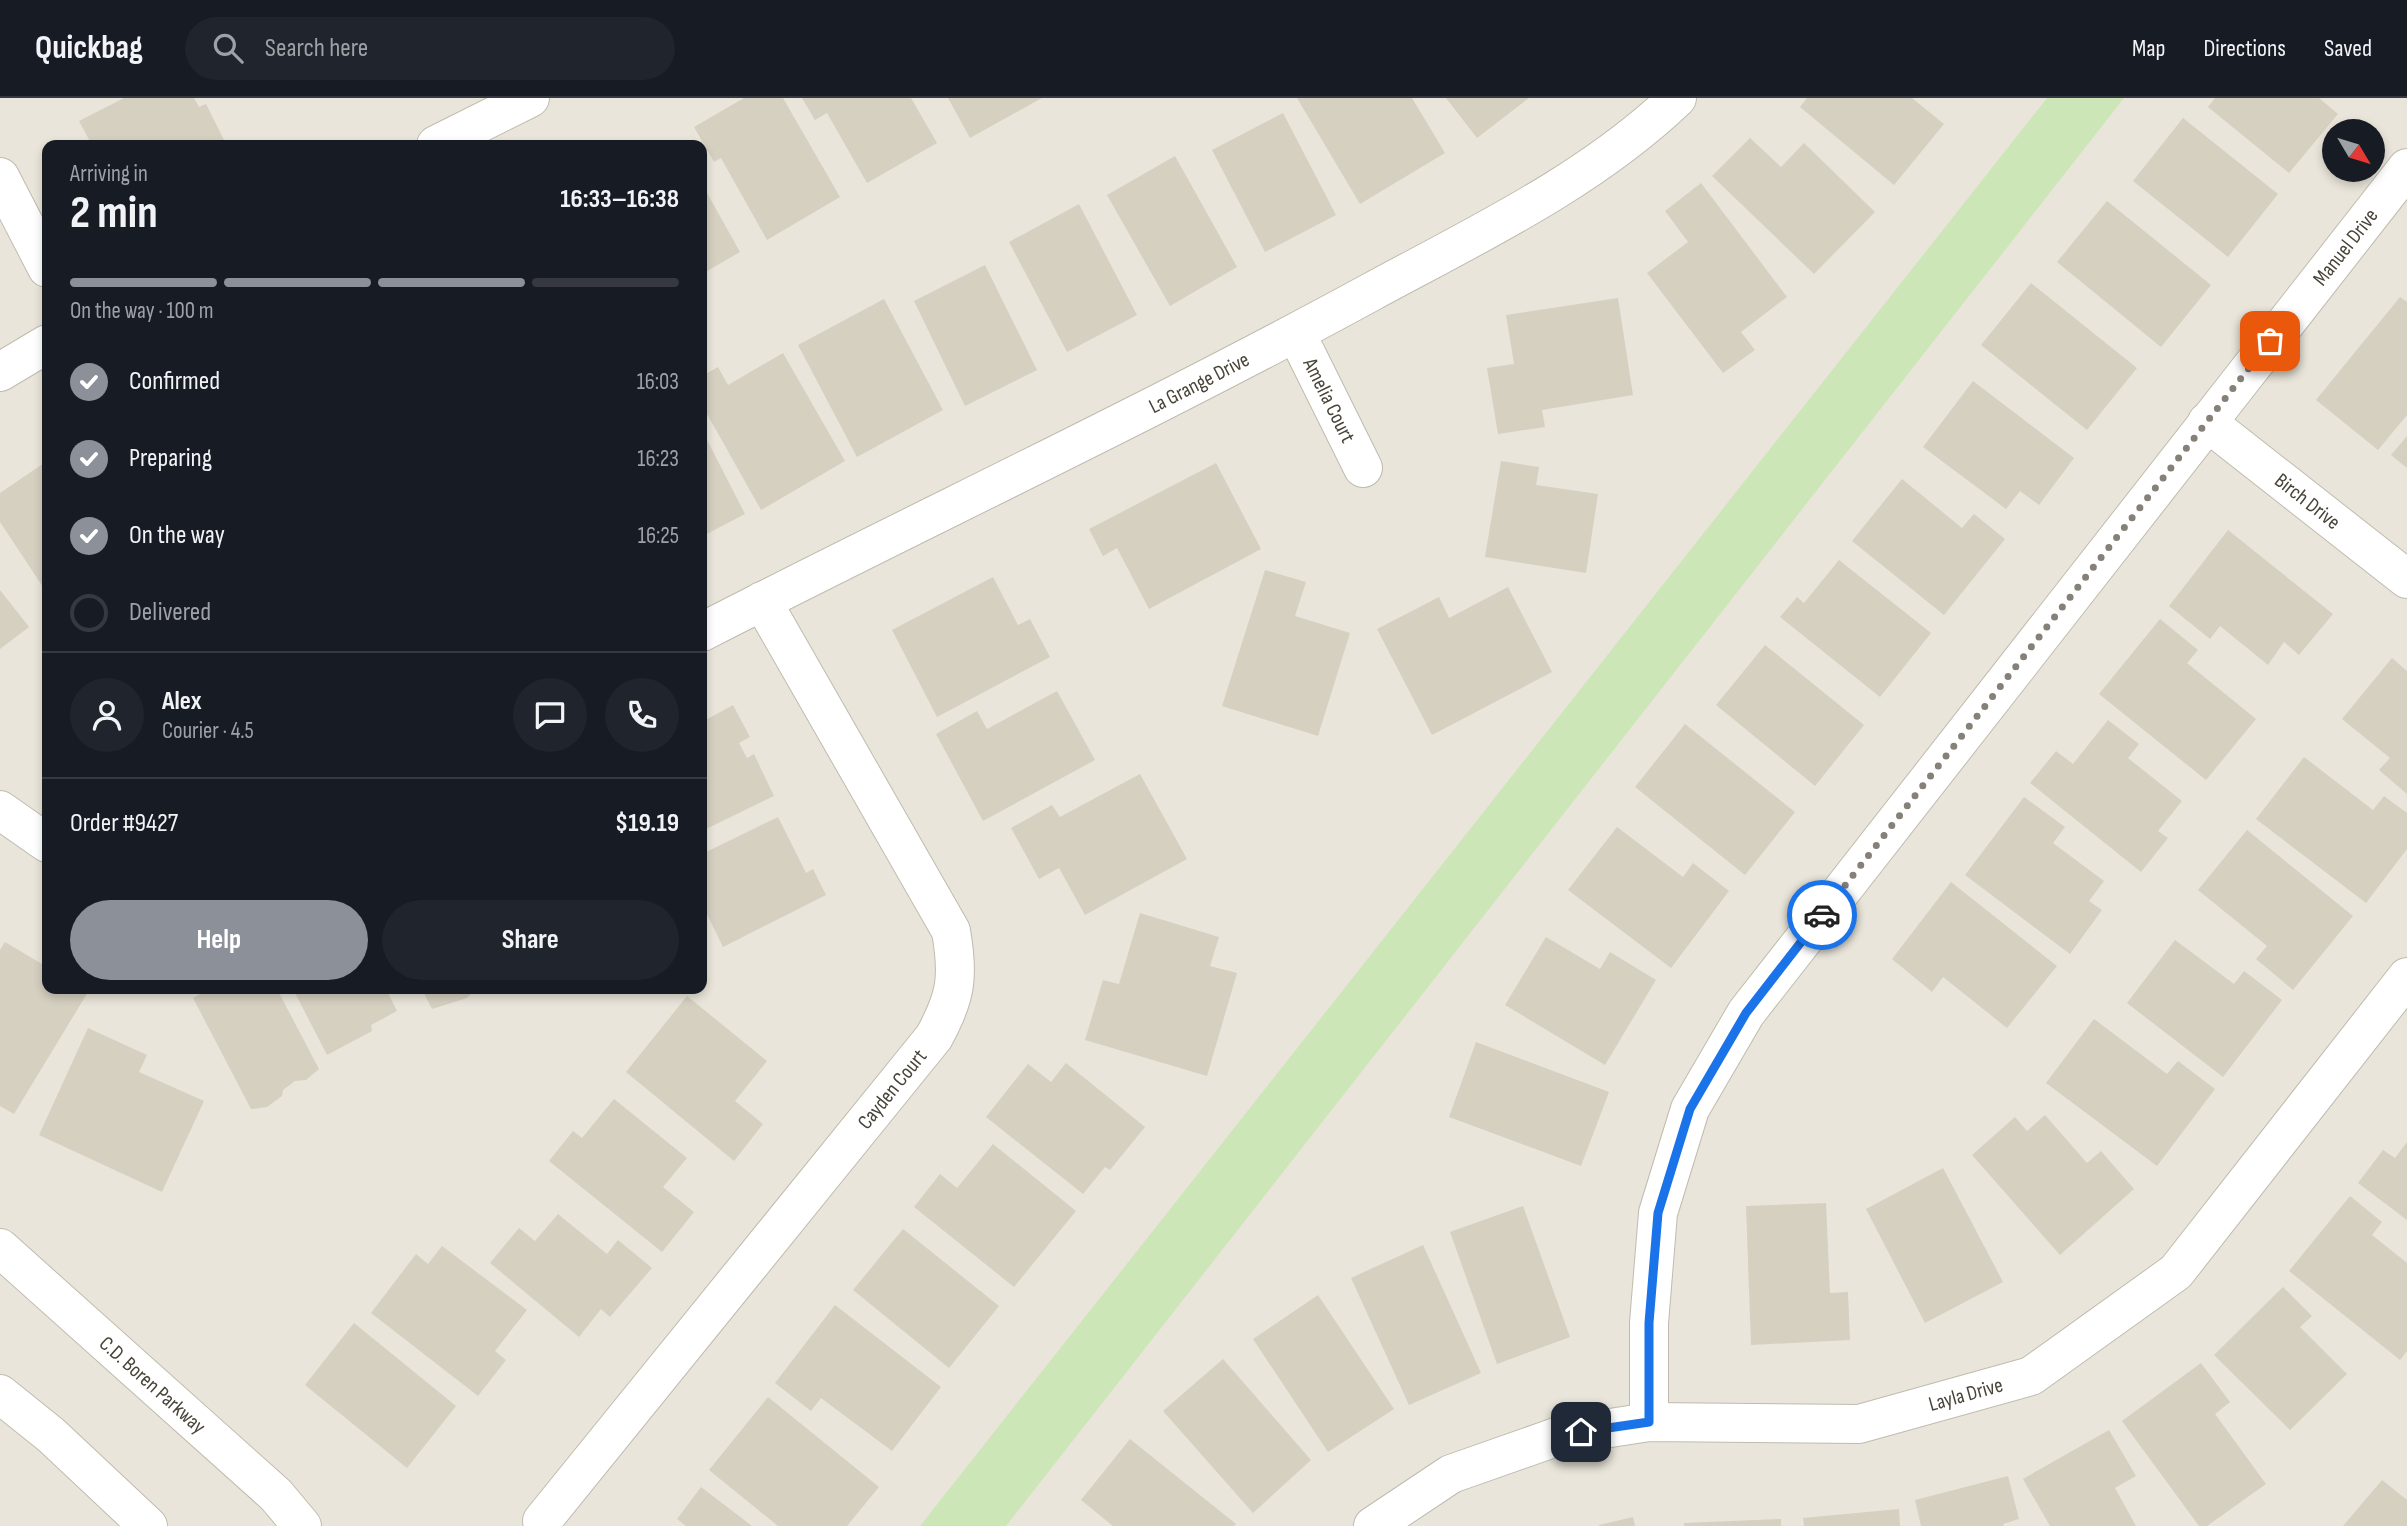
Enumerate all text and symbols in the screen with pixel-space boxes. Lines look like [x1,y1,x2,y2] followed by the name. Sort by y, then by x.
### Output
[185,17,675,80] search box
[35,28,143,68] text: Quickbag
[209,29,247,67] icon: search
[265,33,368,64] text: Search here
[2132,34,2165,63] text: Map
[2203,34,2286,63] text: Directions
[2324,34,2372,63] text: Saved
[2322,119,2385,182] north arrow
[2322,119,2385,182] map controls
[70,160,148,188] text: Arriving in
[560,184,679,215] text: 16:33–16:38
[70,186,158,241] text: 2 min
[2308,204,2384,291] street label: Manuel Drive
[70,297,214,325] text: On the way · 100 m
[2240,311,2300,371] pin
[2251,322,2289,360] icon: bag
[1145,347,1254,419] street label: La Grange Drive
[1297,353,1360,447] street label: Amelia Court
[70,363,108,401] icon: check
[129,366,220,397] text: Confirmed
[637,368,679,396] text: 16:03
[70,440,108,478] icon: check
[129,443,212,474] text: Preparing
[637,445,679,473] text: 16:23
[2270,468,2345,535] street label: Birch Drive
[70,517,108,555] icon: check
[129,520,225,551] text: On the way
[638,522,679,550] text: 16:25
[129,597,211,628] text: Delivered
[70,678,144,752] button: person
[513,678,587,752] button: chat
[605,678,679,752] button: phone
[162,686,202,717] text: Alex
[162,717,254,745] text: Courier · 4.5
[70,808,178,839] text: Order #9427
[615,808,679,839] text: $19.19
[1787,880,1857,950] courier
[1803,896,1841,934] icon: car
[70,900,368,980] button: Help
[382,900,679,980] button: Share
[853,1044,932,1134] street label: Cayden Court
[94,1331,211,1439] street label: C.D. Boren Parkway
[1926,1372,2006,1417] street label: Layla Drive
[1551,1402,1611,1462] pin
[1562,1413,1600,1451] icon: home

